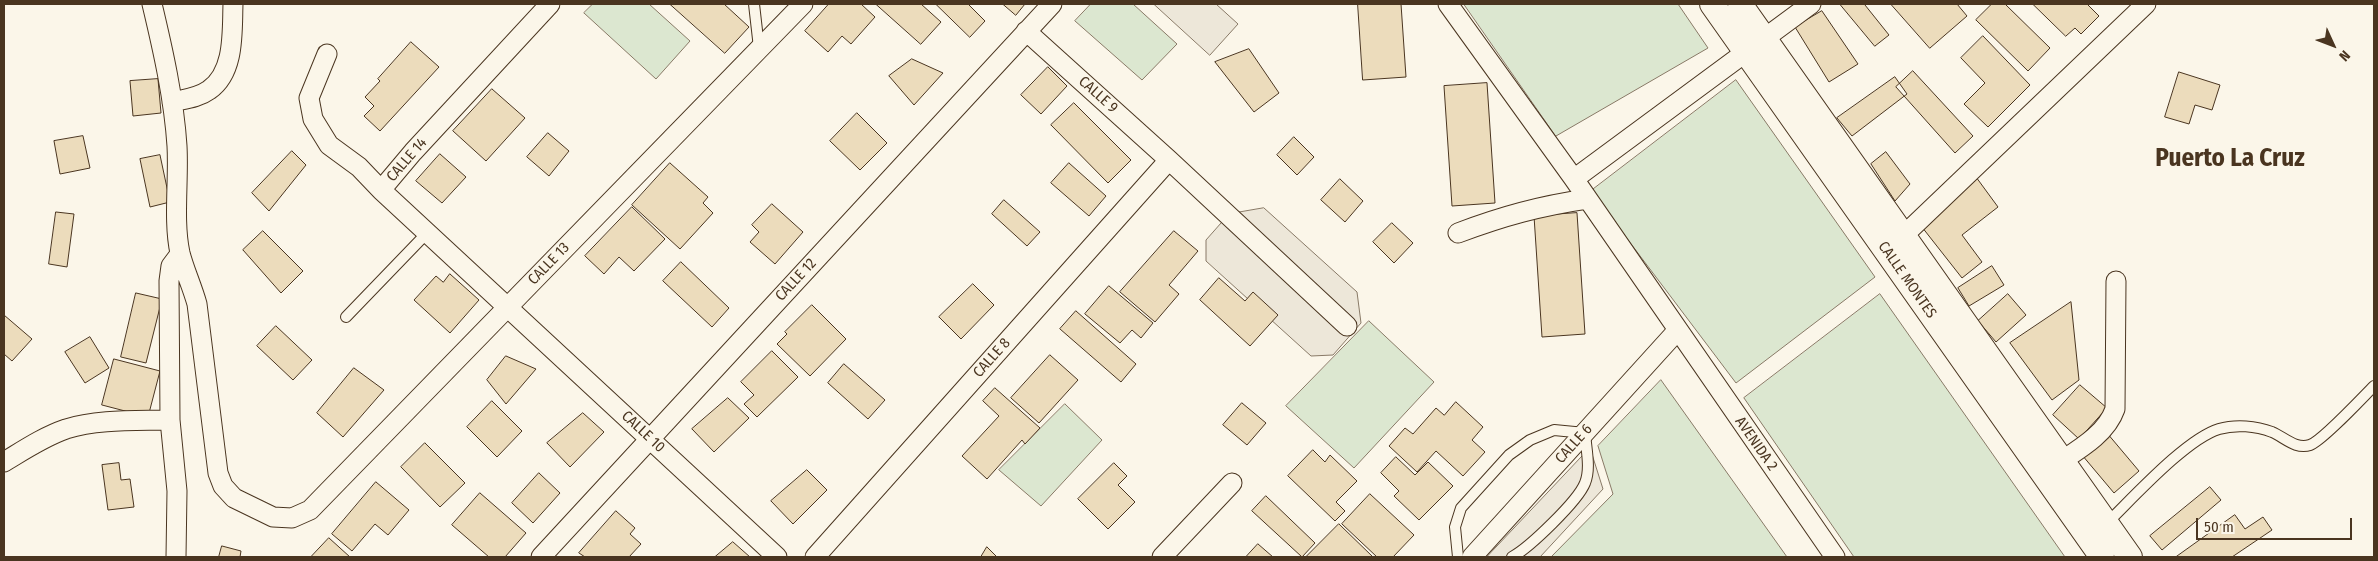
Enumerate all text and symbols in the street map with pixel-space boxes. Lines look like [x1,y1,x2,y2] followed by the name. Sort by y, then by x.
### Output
[2308,20,2358,70] north arrow
[2335,47,2353,64] text: N
[1075,73,1121,117] street label: CALLE 9
[383,134,431,186] street label: CALLE 14
[2155,144,2305,174] district label: Puerto La Cruz
[1874,238,1940,322] street label: CALLE MONTES
[524,239,574,289] street label: CALLE 13
[772,255,820,305] street label: CALLE 12
[970,335,1014,381] street label: CALLE 8
[617,407,669,457] street label: CALLE 10
[1731,413,1781,475] street label: AVENIDA 2
[1552,421,1596,467] street label: CALLE 6
[2198,508,2354,540] scale bar
[2204,518,2234,536] text: 50 m

